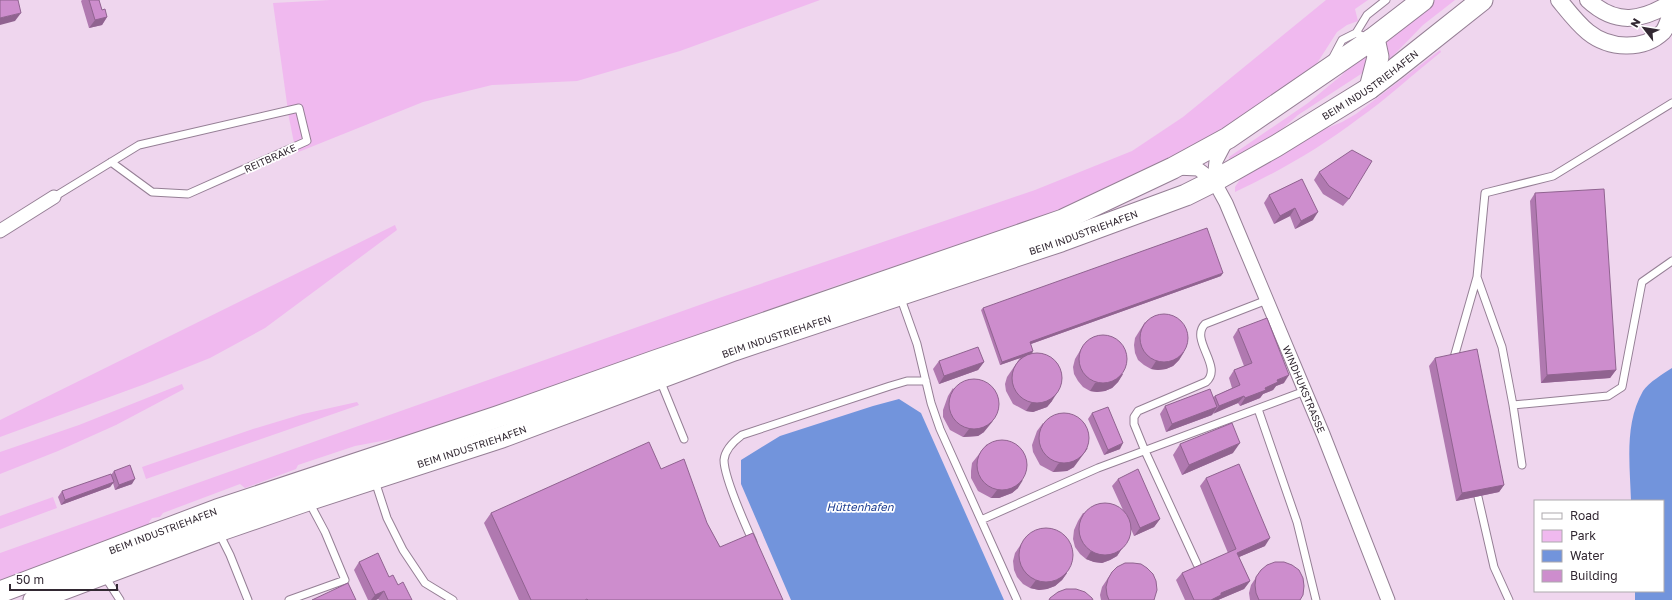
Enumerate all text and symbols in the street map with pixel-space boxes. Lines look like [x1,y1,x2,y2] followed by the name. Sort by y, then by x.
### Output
[1624,8,1664,48] north arrow
[1627,16,1643,30] text: N
[1320,47,1420,122] street label: BEIM INDUSTRIEHAFEN
[242,141,298,175] street label: REITBRAKE
[1027,207,1139,257] street label: BEIM INDUSTRIEHAFEN
[720,312,833,360] street label: BEIM INDUSTRIEHAFEN
[1280,344,1328,435] street label: WINDHUKSTRASSE
[415,422,528,470] street label: BEIM INDUSTRIEHAFEN
[827,500,895,513] water label: Hüttenhafen
[1534,500,1664,592] legend
[107,505,219,556] street label: BEIM INDUSTRIEHAFEN
[1570,508,1599,523] text: Road
[1570,528,1596,543] text: Park
[1570,548,1604,563] text: Water
[10,566,117,592] scale bar
[1570,568,1618,583] text: Building
[16,572,44,587] text: 50 m

